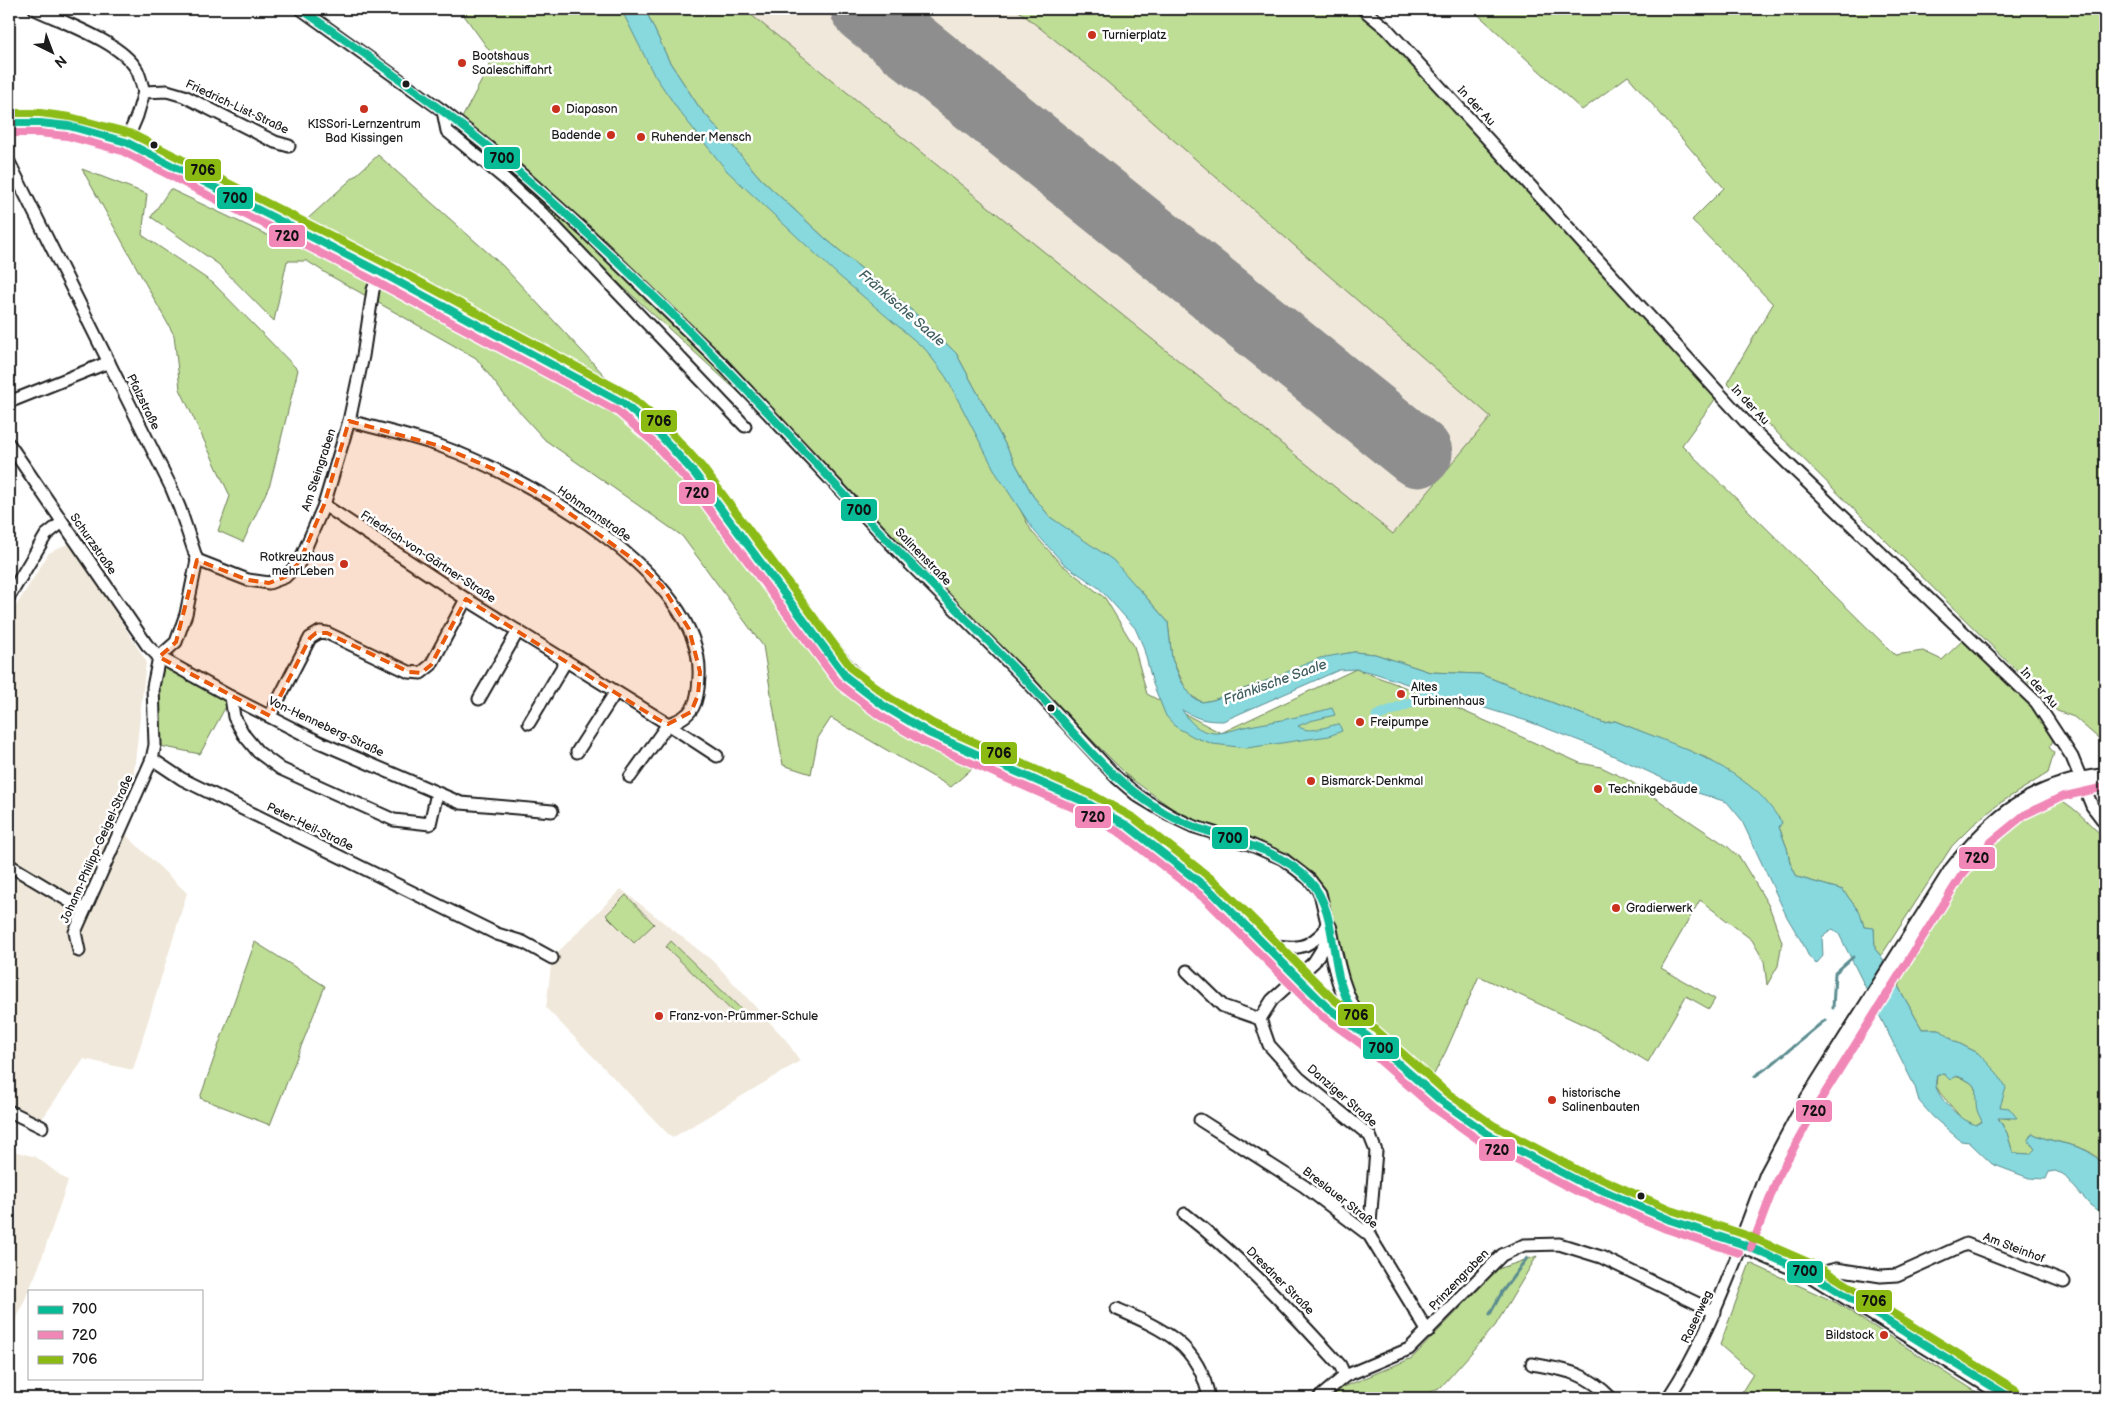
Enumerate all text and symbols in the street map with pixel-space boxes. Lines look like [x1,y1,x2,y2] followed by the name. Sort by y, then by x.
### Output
[28,28,78,78] north arrow
[1102,28,1166,43] place label: Turnierplatz
[1086,29,1098,41] marker: Turnierplatz
[472,49,552,78] place label: Bootshaus Saaleschiffahrt
[51,51,70,71] text: N
[456,57,468,69] marker: Bootshaus Saaleschiffahrt
[183,76,291,138] street label: Friedrich-List-Straße
[401,79,411,89] unlabelled marker
[1454,83,1498,129] street label: In der Au
[566,102,618,117] place label: Diapason
[358,103,370,115] marker: KISSori-Lernzentrum Bad Kissingen
[550,103,562,115] marker: Diapason
[307,117,421,146] place label: KISSori-Lernzentrum Bad Kissingen
[551,128,601,143] place label: Badende
[605,129,617,141] marker: Badende
[651,130,752,145] place label: Ruhender Mensch
[635,131,647,143] marker: Ruhender Mensch
[149,140,159,150] unlabelled marker
[483,146,521,170] line badge: 700
[489,150,515,167] text: 700
[184,158,222,182] line badge: 706
[191,162,215,179] text: 706
[216,186,254,210] line badge: 700
[222,190,248,207] text: 700
[268,224,306,248] line badge: 720
[275,228,300,245] text: 720
[855,266,949,350] water label: Fränkische Saale
[123,372,163,432] street label: Pfalzstraße
[1728,382,1772,428] street label: In der Au
[640,409,678,433] line badge: 706
[647,413,671,430] text: 706
[299,427,339,513] street label: Am Steingraben
[678,481,716,505] line badge: 720
[554,483,634,545] street label: Hohmannstraße
[685,485,710,502] text: 720
[840,498,878,522] line badge: 700
[846,502,872,519] text: 700
[358,508,498,606] street label: Friedrich-von-Gärtner-Straße
[66,510,120,578] street label: Schurzstraße
[892,525,954,589] street label: Salinenstraße
[260,550,334,579] place label: Rotkreuzhaus mehrLeben
[338,558,350,570] marker: Rotkreuzhaus mehrLeben
[1221,655,1329,709] water label: Fränkische Saale
[2017,665,2061,711] street label: In der Au
[1411,680,1485,709] place label: Altes Turbinenhaus
[1395,688,1407,700] marker: Altes Turbinenhaus
[266,694,386,760] street label: Von-Henneberg-Straße
[1046,703,1056,713] unlabelled marker
[1370,715,1429,730] place label: Freipumpe
[1354,716,1366,728] marker: Freipumpe
[980,741,1018,765] line badge: 706
[987,745,1011,762] text: 706
[57,773,137,925] street label: Johann-Philipp-Geigel-Straße
[1321,774,1423,789] place label: Bismarck-Denkmal
[1305,775,1317,787] marker: Bismarck-Denkmal
[1608,782,1698,797] place label: Technikgebäude
[1592,783,1604,795] marker: Technikgebäude
[264,800,356,854] street label: Peter-Heil-Straße
[1074,805,1112,829] line badge: 720
[1081,809,1106,826] text: 720
[1211,826,1249,850] line badge: 700
[1217,830,1243,847] text: 700
[1958,846,1996,870] line badge: 720
[1965,850,1990,867] text: 720
[1626,901,1692,916] place label: Gradierwerk
[1610,902,1622,914] marker: Gradierwerk
[1337,1003,1375,1027] line badge: 706
[1344,1007,1368,1024] text: 706
[669,1009,818,1024] place label: Franz-von-Prümmer-Schule
[653,1010,665,1022] marker: Franz-von-Prümmer-Schule
[1362,1036,1400,1060] line badge: 700
[1368,1040,1394,1057] text: 700
[1304,1062,1380,1130] street label: Danziger Straße
[1562,1086,1640,1115] place label: historische Salinenbauten
[1546,1094,1558,1106] marker: historische Salinenbauten
[1795,1099,1833,1123] line badge: 720
[1802,1103,1827,1120] text: 720
[1478,1138,1516,1162] line badge: 720
[1485,1142,1510,1159] text: 720
[1299,1164,1381,1232] street label: Breslauer Straße
[1636,1191,1646,1201] unlabelled marker
[1981,1229,2047,1267] street label: Am Steinhof
[1243,1244,1317,1318] street label: Dresdner Straße
[1426,1246,1492,1314] street label: Prinzengraben
[1786,1260,1824,1284] line badge: 700
[1792,1263,1818,1280] text: 700
[1678,1288,1716,1346] street label: Rasenweg
[1855,1289,1893,1313] line badge: 706
[28,1290,202,1380] legend
[1862,1293,1886,1310] text: 706
[72,1300,97,1319] text: 700
[72,1326,97,1345] text: 720
[1825,1328,1874,1343] place label: Bildstock
[1878,1329,1890,1341] marker: Bildstock
[72,1350,97,1369] text: 706

